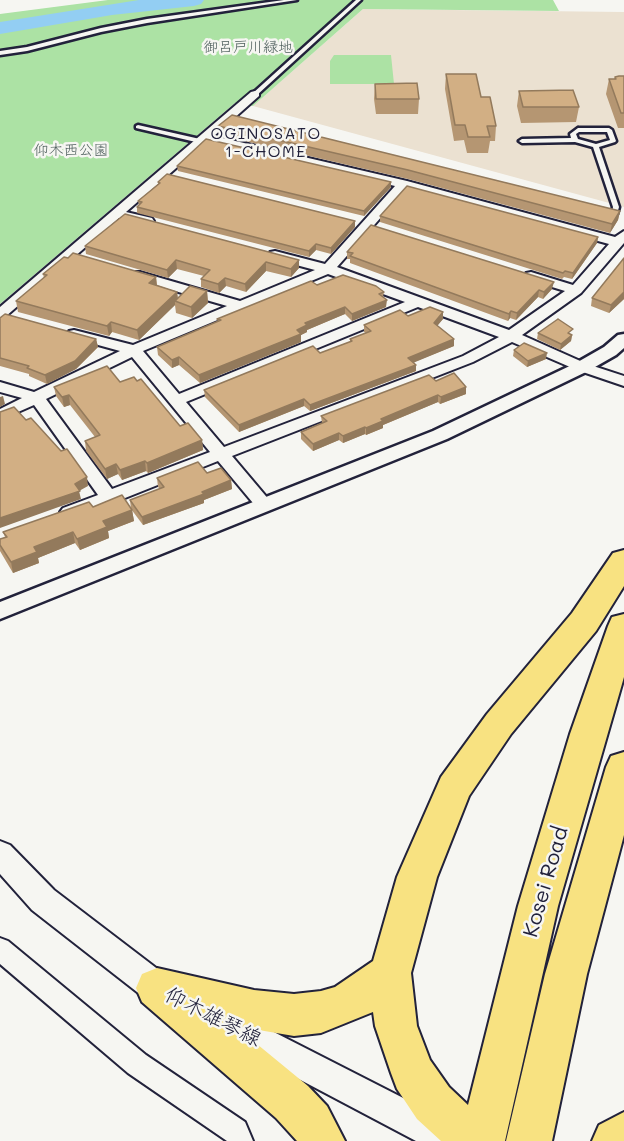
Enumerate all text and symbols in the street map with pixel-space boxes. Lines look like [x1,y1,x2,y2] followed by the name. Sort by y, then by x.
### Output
[203,38,293,56] park label: 御呂戸川緑地
[210,124,322,162] district label: OGINOSATO 1-CHOME
[34,141,108,159] park label: 仰木西公園
[518,824,574,940] street label: Kosei Road
[161,982,265,1052] street label: 仰木雄琴線

